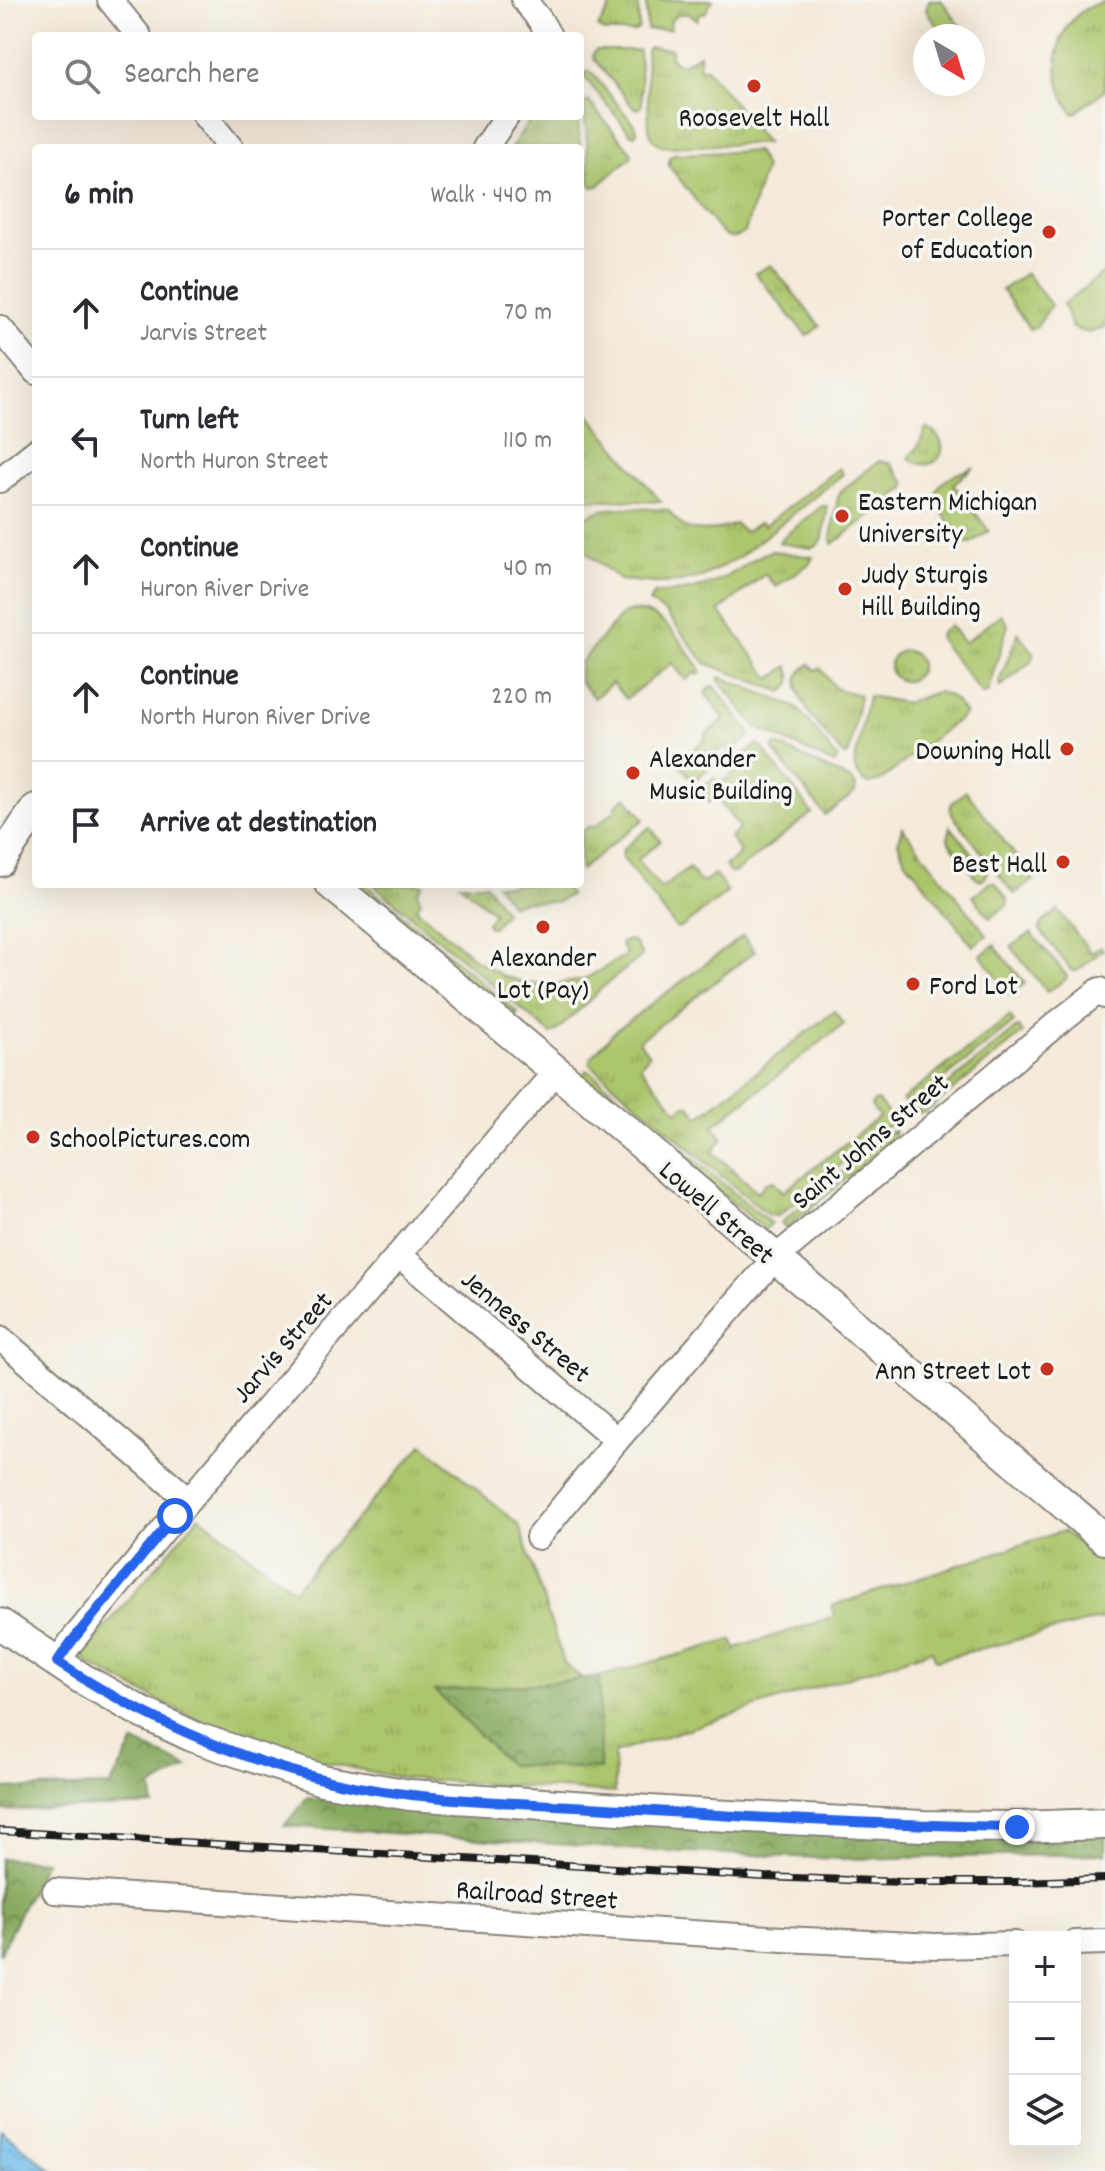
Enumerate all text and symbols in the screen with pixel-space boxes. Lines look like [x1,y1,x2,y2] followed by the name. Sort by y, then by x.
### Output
[913,24,985,96] north arrow
[32,32,584,120] search box
[60,54,104,98] icon: search
[124,55,260,98] text: Search here
[745,77,763,95] marker: Roosevelt Hall
[679,101,830,141] place label: Roosevelt Hall
[64,172,134,221] text: 6 min
[431,178,552,215] text: Walk · 440 m
[881,201,1033,273] place label: Porter College of Education
[1040,223,1058,241] marker: Porter College of Education
[140,273,239,316] text: Continue
[64,291,108,335] icon: ahead
[504,295,552,332] text: 70 m
[140,316,267,353] text: Jarvis Street
[140,401,239,444] text: Turn left
[64,419,108,463] icon: left
[503,423,552,460] text: 110 m
[140,444,328,481] text: North Huron Street
[858,485,1037,557] place label: Eastern Michigan University
[833,507,851,525] marker: Eastern Michigan University
[140,529,239,572] text: Continue
[64,547,108,591] icon: ahead
[503,551,552,588] text: 40 m
[861,558,988,630] place label: Judy Sturgis Hill Building
[140,572,309,609] text: Huron River Drive
[836,580,854,598] marker: Judy Sturgis Hill Building
[140,657,239,700] text: Continue
[64,675,108,719] icon: ahead
[491,679,552,716] text: 220 m
[140,700,371,737] text: North Huron River Drive
[916,734,1051,774] place label: Downing Hall
[1058,740,1076,758] marker: Downing Hall
[649,742,793,814] place label: Alexander Music Building
[624,764,642,782] marker: Alexander Music Building
[64,803,108,847] icon: arrive
[140,804,377,847] text: Arrive at destination
[952,847,1047,887] place label: Best Hall
[1054,853,1072,871] marker: Best Hall
[534,918,552,936] marker: Alexander Lot (Pay)
[490,941,597,1013] place label: Alexander Lot (Pay)
[929,969,1018,1009] place label: Ford Lot
[904,975,922,993] marker: Ford Lot
[785,1066,960,1222] street label: Saint Johns Street
[49,1122,251,1162] place label: SchoolPictures.com
[24,1128,42,1146] marker: SchoolPictures.com
[648,1153,781,1276] street label: Lowell Street
[450,1262,597,1395] street label: Jenness Street
[225,1285,345,1414] street label: Jarvis Street
[875,1354,1031,1394] place label: Ann Street Lot
[1038,1360,1056,1378] marker: Ann Street Lot
[157,1498,193,1534] route start
[999,1809,1035,1845] route end
[454,1872,619,1924] street label: Railroad Street
[1009,1931,1081,2147] map controls
[1009,1931,1081,2003] button: +
[1009,2003,1081,2075] button: −
[1009,2075,1081,2147] button: layers

